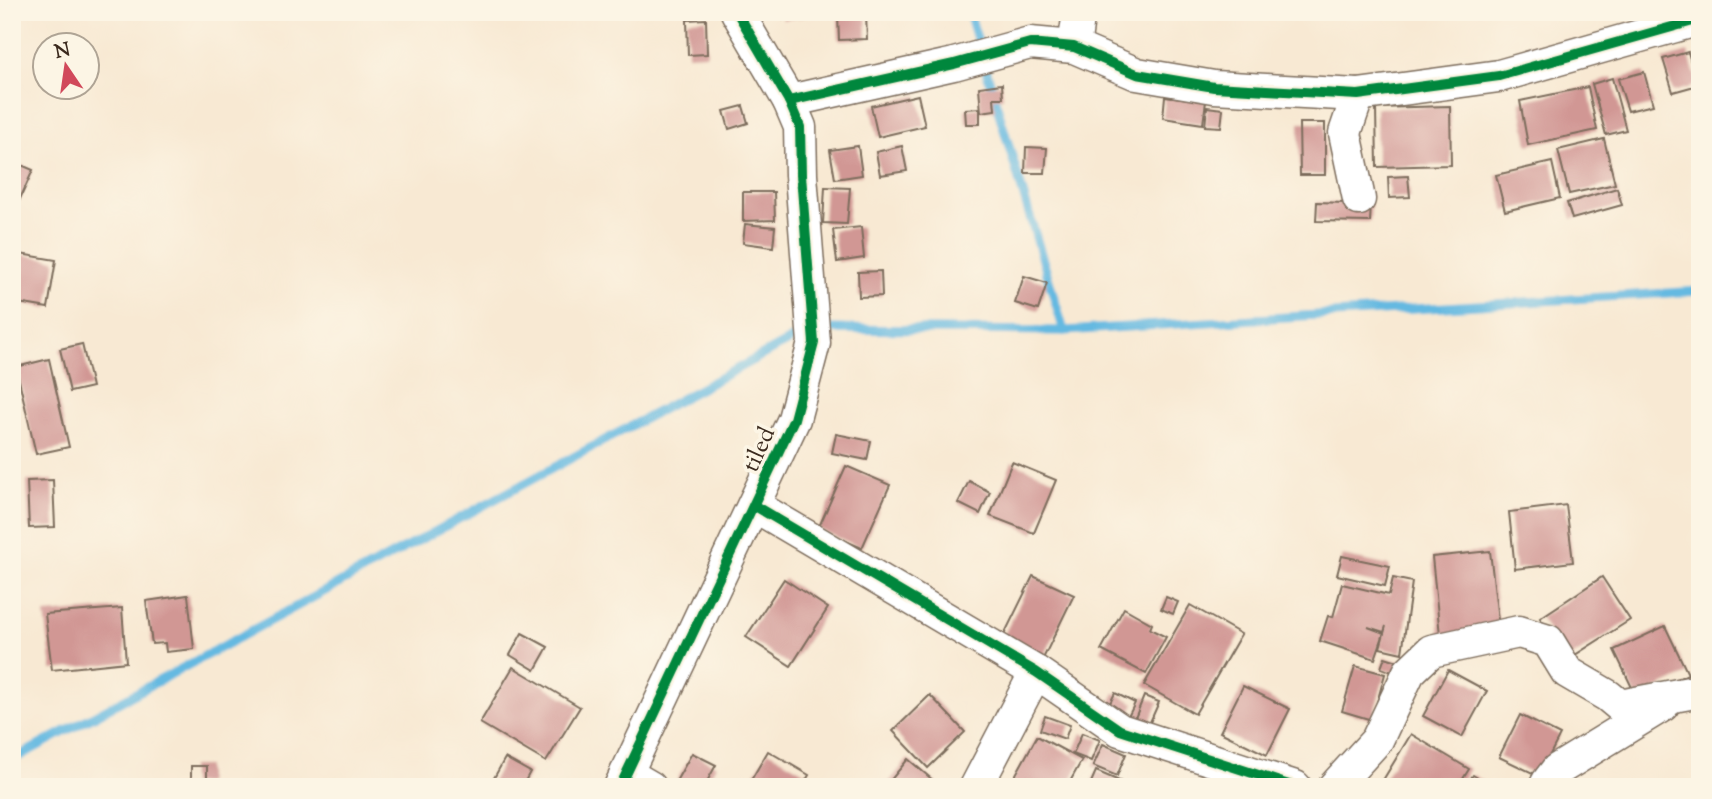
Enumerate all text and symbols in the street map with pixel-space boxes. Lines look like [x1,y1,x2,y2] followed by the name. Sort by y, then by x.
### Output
[32,32,102,102] north arrow
[52,37,73,67] text: N
[735,421,785,478] street label: tiled

